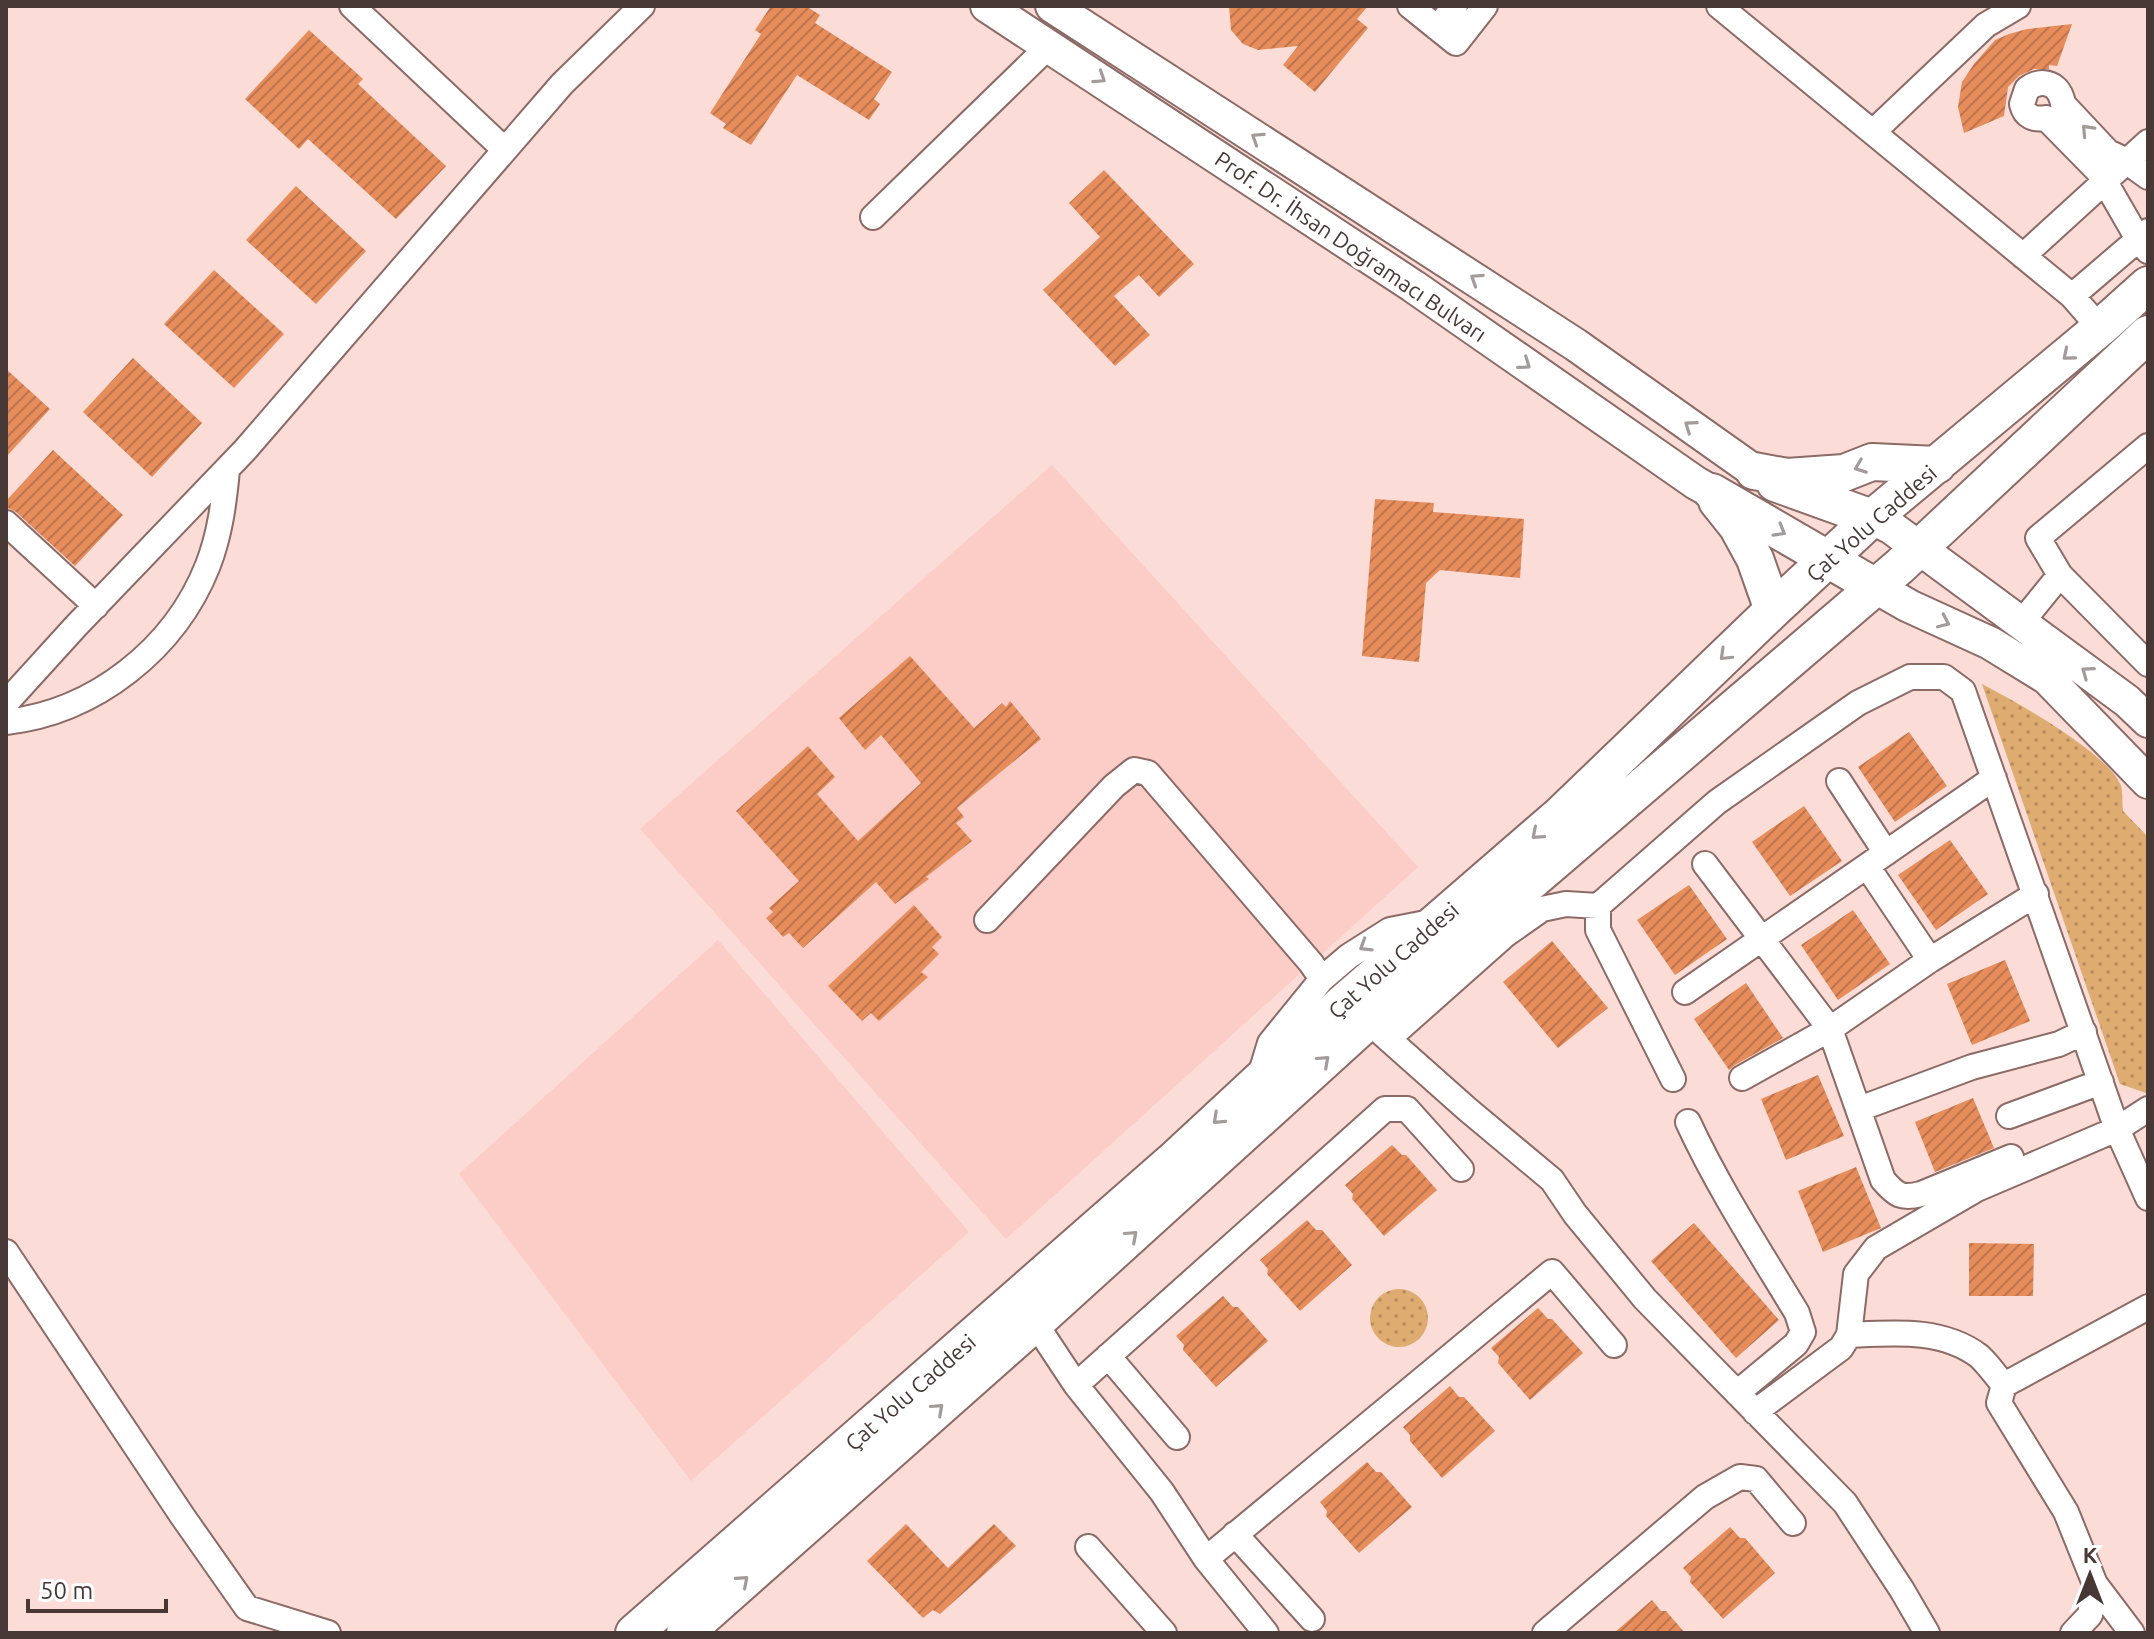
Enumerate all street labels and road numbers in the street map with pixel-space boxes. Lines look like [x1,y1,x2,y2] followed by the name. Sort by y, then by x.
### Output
[1211,146,1491,346] street label: Prof. Dr. İhsan Doğramacı Bulvarı
[1801,460,1941,586] street label: Çat Yolu Caddesi
[1323,897,1463,1023] street label: Çat Yolu Caddesi
[840,1329,980,1455] street label: Çat Yolu Caddesi

